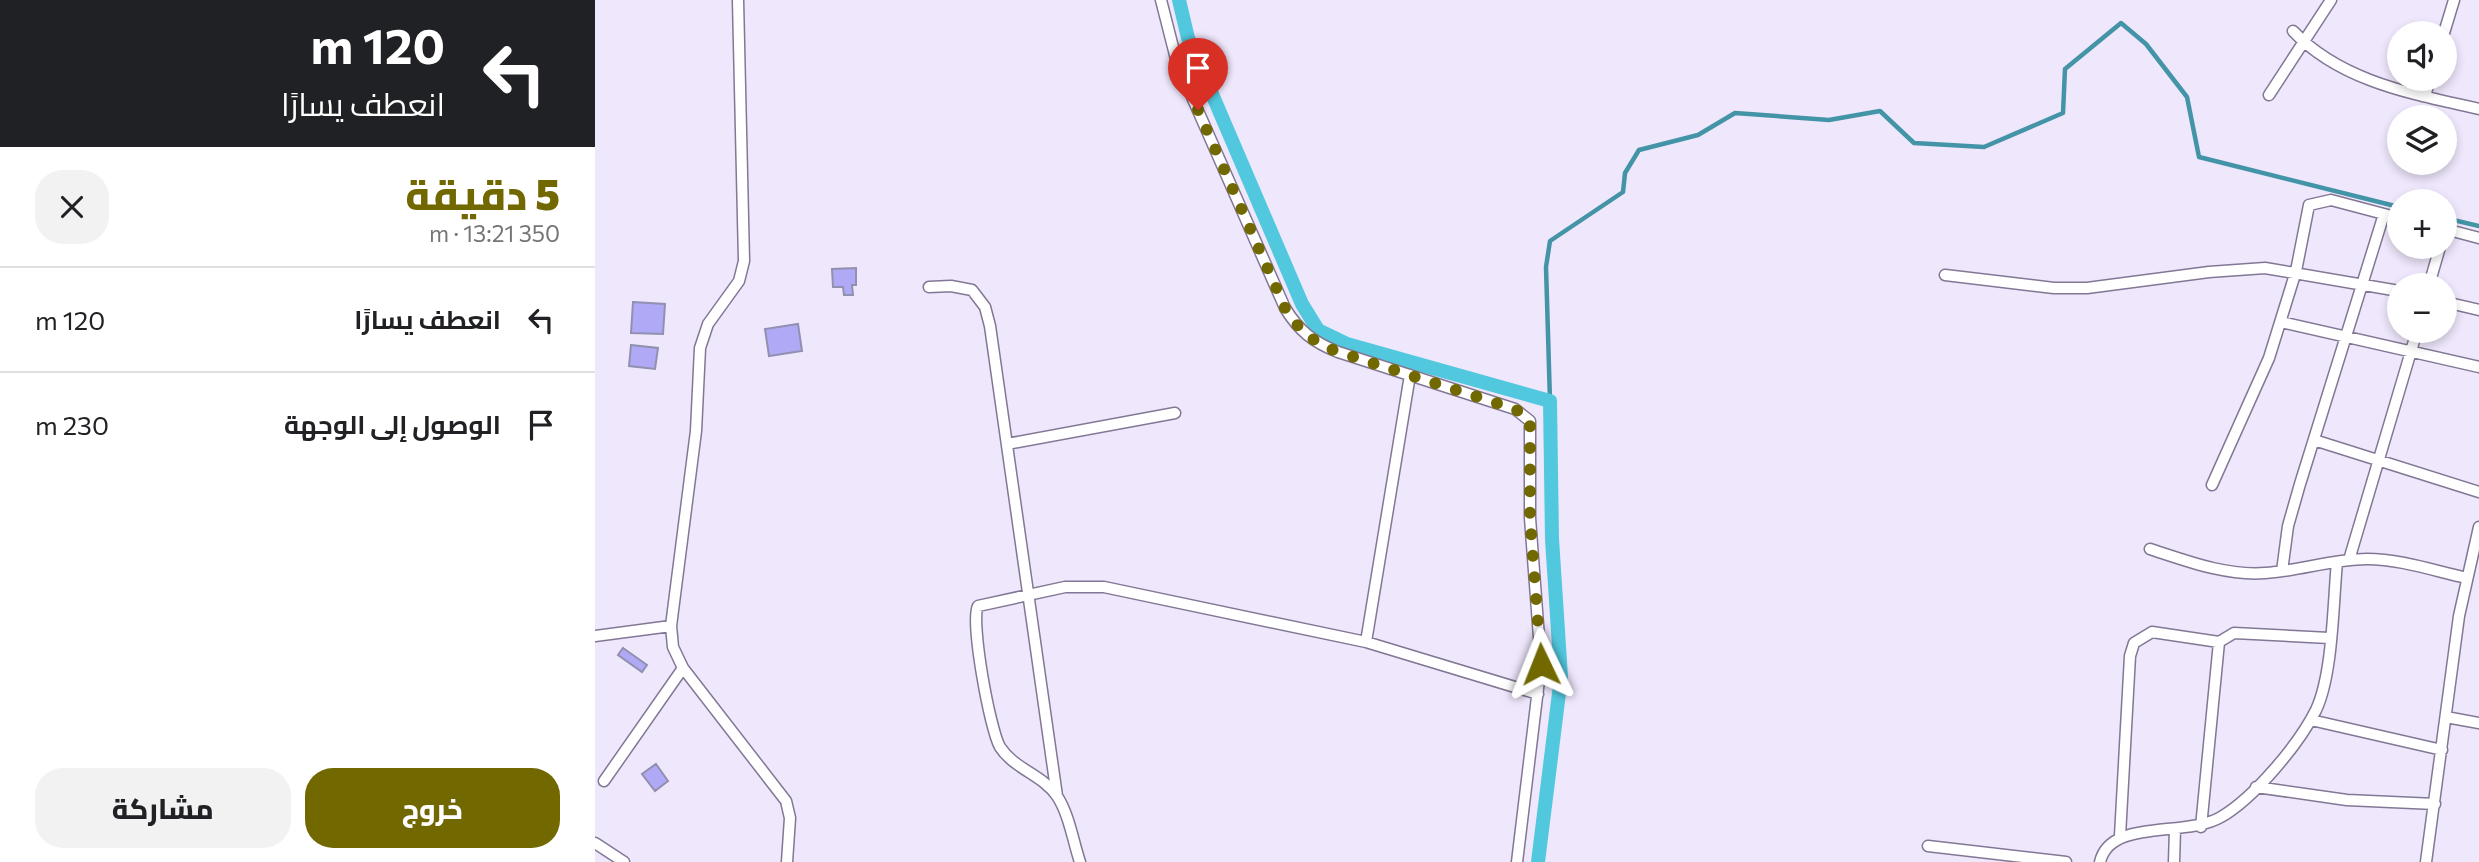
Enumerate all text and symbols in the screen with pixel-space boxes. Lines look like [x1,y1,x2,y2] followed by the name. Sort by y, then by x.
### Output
[311,14,445,74] text: 120 m
[2387,21,2457,343] map controls
[2387,21,2457,91] button: sound
[469,28,560,119] icon: left
[1168,38,1228,110] pin
[1179,49,1217,87] icon: arrive
[281,83,445,123] text: انعطف يسارًا
[2387,105,2457,175] button: layers
[405,167,560,219] text: 5 دقيقة
[35,170,109,244] button: close
[2387,189,2457,259] button: +
[429,219,560,247] text: 350 m · 13:21
[2387,273,2457,343] button: −
[522,301,560,339] icon: left
[354,303,501,334] text: انعطف يسارًا
[35,304,105,335] text: 120 m
[522,406,560,444] icon: arrive
[284,408,501,439] text: الوصول إلى الوجهة
[35,409,109,440] text: 230 m
[1504,627,1578,701] position arrow
[35,768,291,848] button: مشاركة
[305,768,560,848] button: خروج

